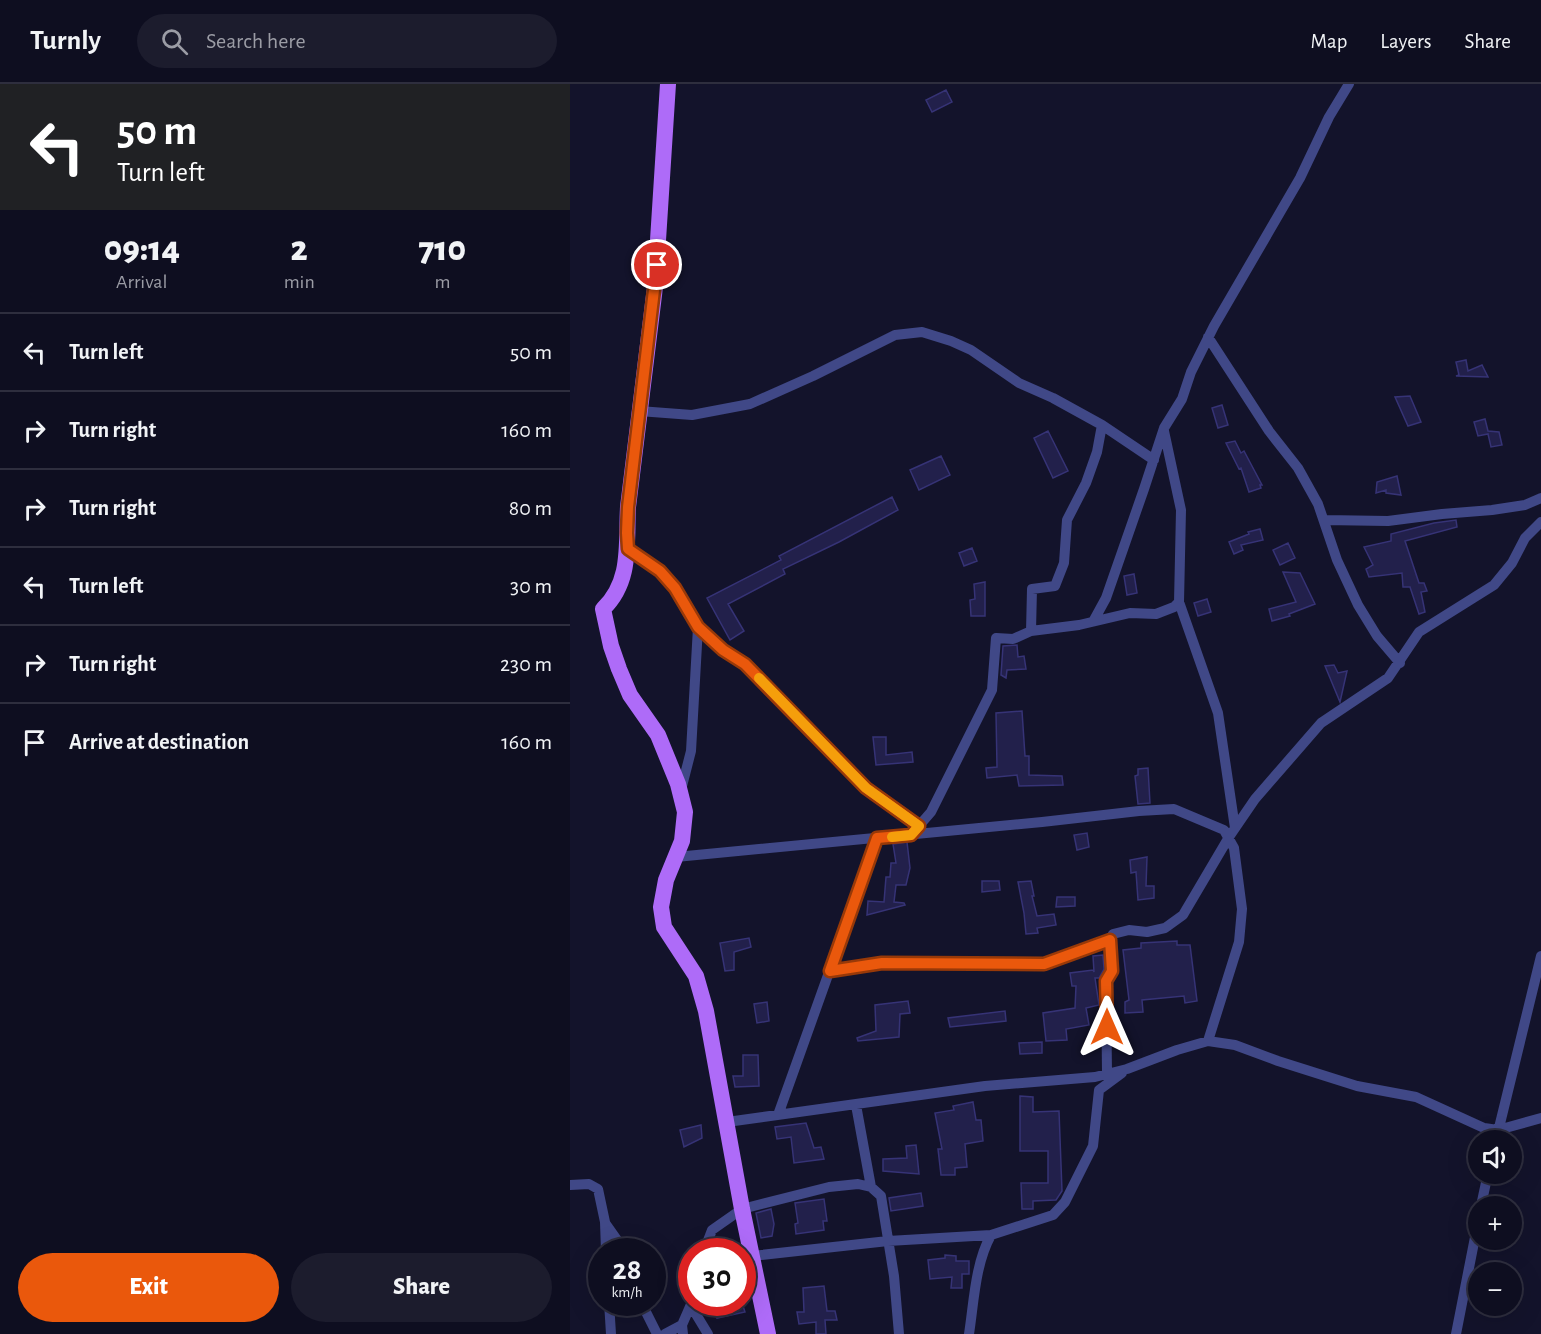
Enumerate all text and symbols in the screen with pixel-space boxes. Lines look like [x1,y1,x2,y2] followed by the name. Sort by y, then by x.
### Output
[137,14,557,68] search box
[158,25,191,58] icon: search
[30,27,101,55] text: Turnly
[206,30,306,52] text: Search here
[1311,31,1347,52] text: Map
[1380,31,1431,52] text: Layers
[1464,31,1511,52] text: Share
[18,108,96,186] icon: left
[117,110,197,152] text: 50 m
[117,159,205,186] text: Turn left
[104,231,180,267] text: 09:14
[291,231,308,267] text: 2
[419,231,466,267] text: 710
[631,239,682,290] pin
[640,248,673,281] icon: arrive
[116,272,168,292] text: Arrival
[284,272,315,292] text: min
[434,272,450,292] text: m
[18,336,51,369] icon: left
[69,341,143,363] text: Turn left
[510,341,552,363] text: 50 m
[18,414,51,447] icon: right
[69,419,156,441] text: Turn right
[501,419,552,441] text: 160 m
[18,492,51,525] icon: right
[69,497,156,519] text: Turn right
[509,497,552,519] text: 80 m
[18,570,51,603] icon: left
[69,575,143,597] text: Turn left
[510,575,552,597] text: 30 m
[18,648,51,681] icon: right
[69,653,156,675] text: Turn right
[500,653,552,675] text: 230 m
[18,726,51,759] icon: arrive
[69,731,249,753] text: Arrive at destination
[501,731,552,753] text: 160 m
[1075,995,1139,1059] position arrow
[1468,1130,1522,1316] map controls
[1468,1130,1522,1184] button: sound
[1468,1196,1522,1250] button: +
[678,1238,756,1316] speed limit sign: 30
[18,1253,279,1322] button: Exit
[291,1253,552,1322] button: Share
[613,1255,641,1285] text: 28
[1468,1262,1522,1316] button: −
[612,1285,642,1300] text: km/h

